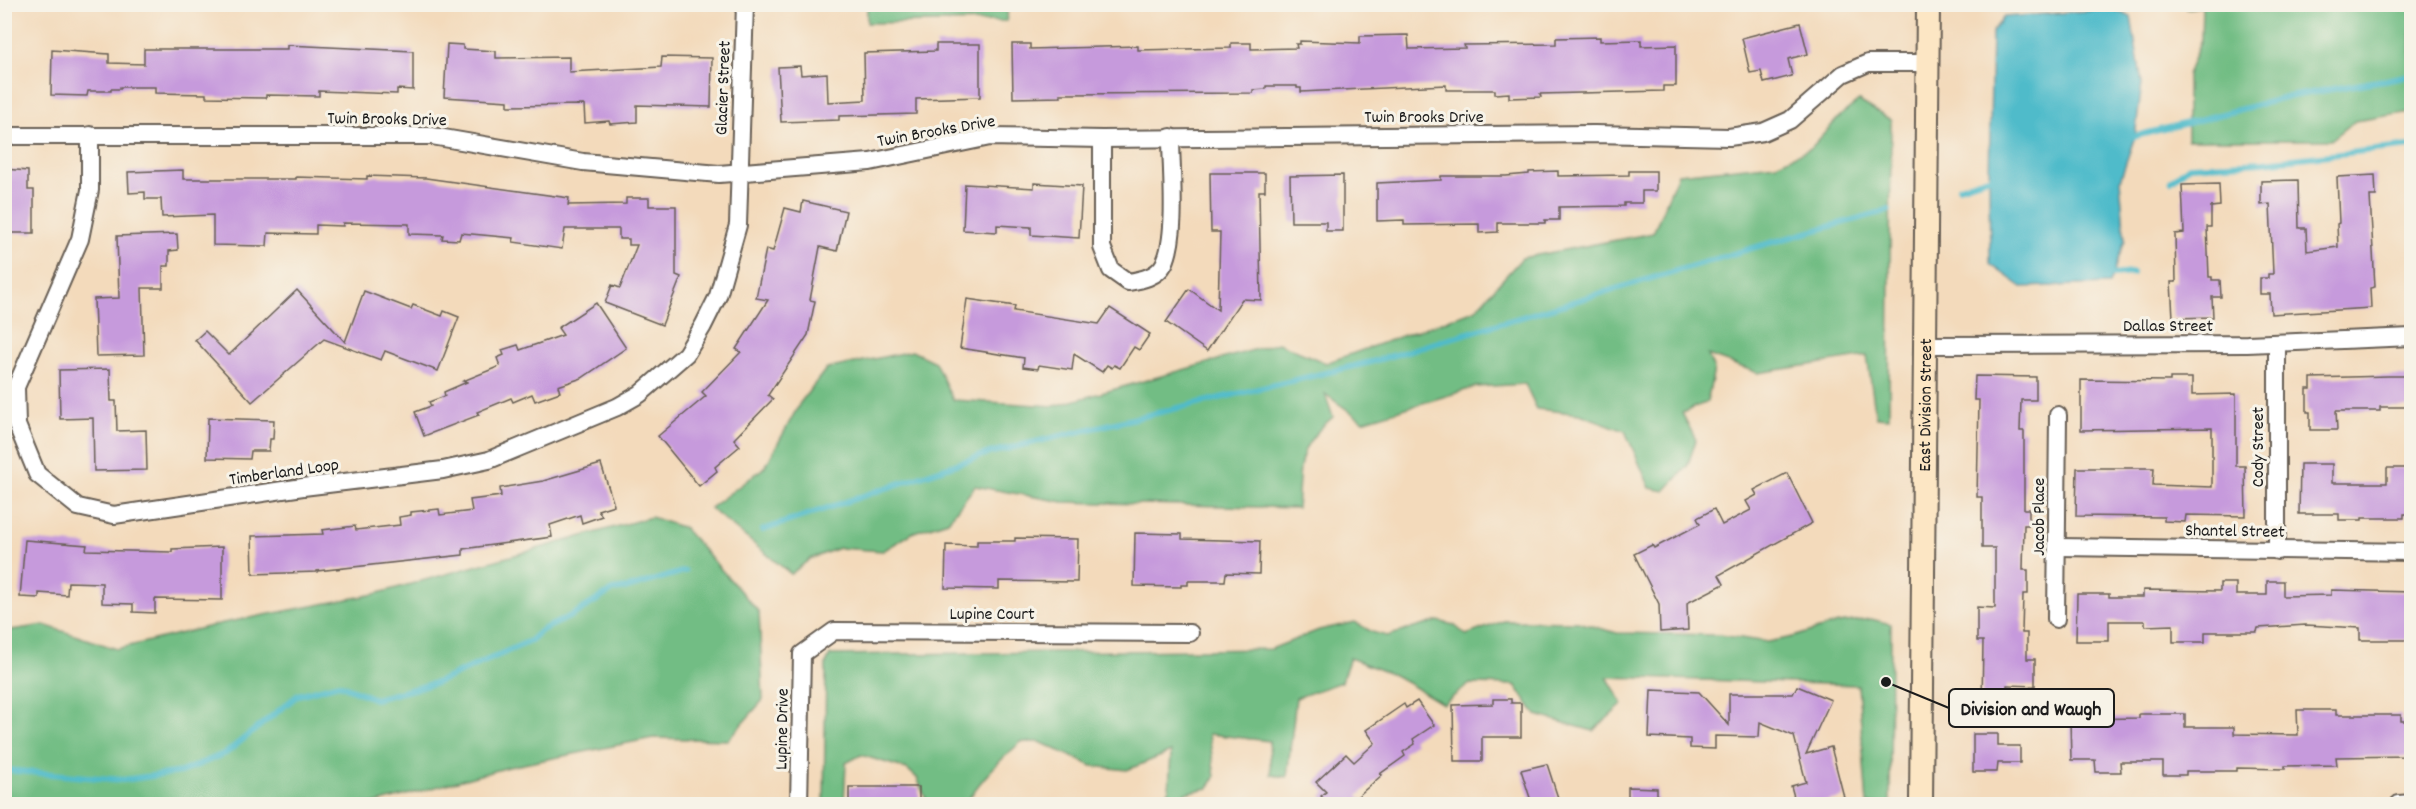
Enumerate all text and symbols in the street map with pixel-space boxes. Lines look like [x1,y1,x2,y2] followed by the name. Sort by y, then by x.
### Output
[710,40,739,136] street label: Glacier Street
[1364,106,1484,131] street label: Twin Brooks Drive
[327,107,447,134] street label: Twin Brooks Drive
[875,110,998,155] street label: Twin Brooks Drive
[2123,315,2213,340] street label: Dallas Street
[1914,338,1940,472] street label: East Division Street
[2247,406,2272,487] street label: Cody Street
[228,453,341,494] street label: Timberland Loop
[2028,478,2053,556] street label: Jacob Place
[2185,519,2285,546] street label: Shantel Street
[949,603,1035,628] street label: Lupine Court
[770,688,797,770] street label: Lupine Drive
[1949,689,2114,727] callout: Division and Waugh
[1961,697,2101,725] text: Division and Waugh

